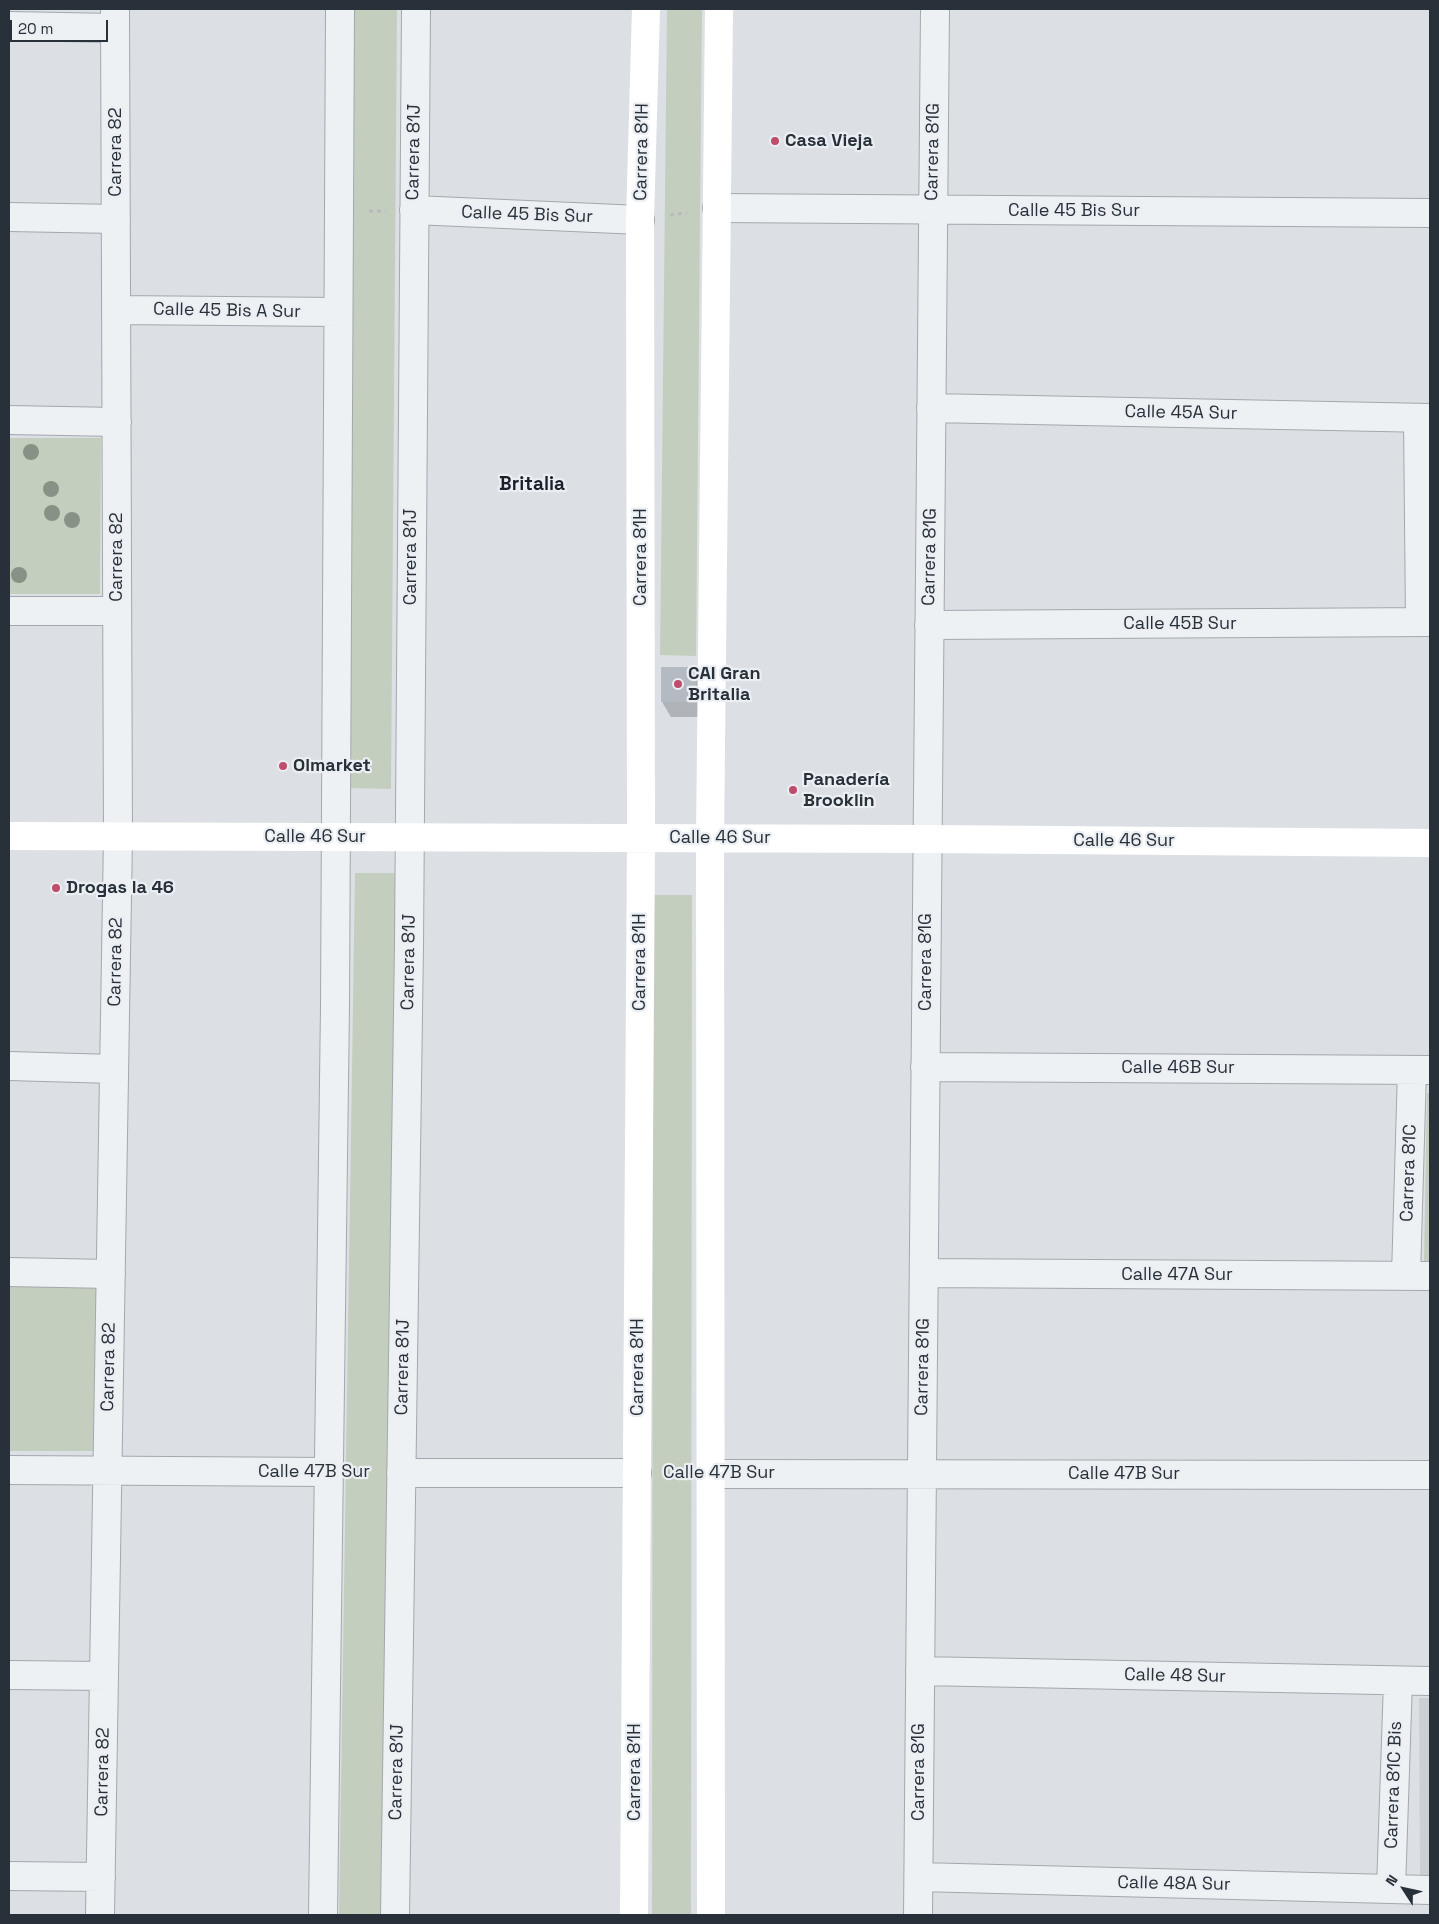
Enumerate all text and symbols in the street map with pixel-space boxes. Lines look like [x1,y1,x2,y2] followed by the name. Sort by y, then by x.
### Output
[12,10,110,42] scale bar
[18,19,53,38] text: 20 m
[402,103,426,201] street label: Carrera 81J
[630,103,654,201] street label: Carrera 81H
[921,103,945,201] street label: Carrera 81G
[105,107,127,197] street label: Carrera 82
[785,130,873,152] place label: Casa Vieja
[769,135,781,147] marker: Casa Vieja
[1008,200,1140,222] street label: Calle 45 Bis Sur
[461,202,593,228] street label: Calle 45 Bis Sur
[153,299,301,323] street label: Calle 45 Bis A Sur
[1124,401,1238,425] street label: Calle 45A Sur
[499,474,565,496] district label: Britalia
[630,508,652,606] street label: Carrera 81H
[918,508,942,606] street label: Carrera 81G
[400,509,422,605] street label: Carrera 81J
[106,512,128,602] street label: Carrera 82
[1123,613,1237,635] street label: Calle 45B Sur
[688,663,761,706] place label: CAI Gran Britalia
[672,678,684,690] marker: CAI Gran Britalia
[293,755,371,777] place label: Olmarket
[277,760,289,772] marker: Olmarket
[803,769,890,812] place label: Panadería Brooklin
[787,784,799,796] marker: Panadería Brooklin
[264,826,366,848] street label: Calle 46 Sur
[669,827,771,849] street label: Calle 46 Sur
[1073,830,1175,852] street label: Calle 46 Sur
[66,877,174,899] place label: Drogas la 46
[50,882,62,894] marker: Drogas la 46
[397,913,421,1011] street label: Carrera 81J
[629,913,651,1011] street label: Carrera 81H
[915,913,937,1011] street label: Carrera 81G
[104,917,128,1007] street label: Carrera 82
[1121,1057,1235,1079] street label: Calle 46B Sur
[1397,1124,1421,1222] street label: Carrera 81C
[1121,1264,1233,1286] street label: Calle 47A Sur
[391,1318,415,1416] street label: Carrera 81J
[627,1318,649,1416] street label: Carrera 81H
[911,1318,935,1416] street label: Carrera 81G
[97,1322,121,1412] street label: Carrera 82
[258,1461,370,1483] street label: Calle 47B Sur
[663,1462,775,1484] street label: Calle 47B Sur
[1068,1463,1180,1485] street label: Calle 47B Sur
[1124,1664,1226,1688] street label: Calle 48 Sur
[1381,1721,1407,1849] street label: Carrera 81C Bis
[385,1723,409,1821] street label: Carrera 81J
[624,1723,646,1821] street label: Carrera 81H
[908,1723,930,1821] street label: Carrera 81G
[91,1727,115,1817] street label: Carrera 82
[1379,1864,1429,1914] north arrow
[1382,1871,1402,1889] text: N
[1117,1872,1231,1896] street label: Calle 48A Sur

